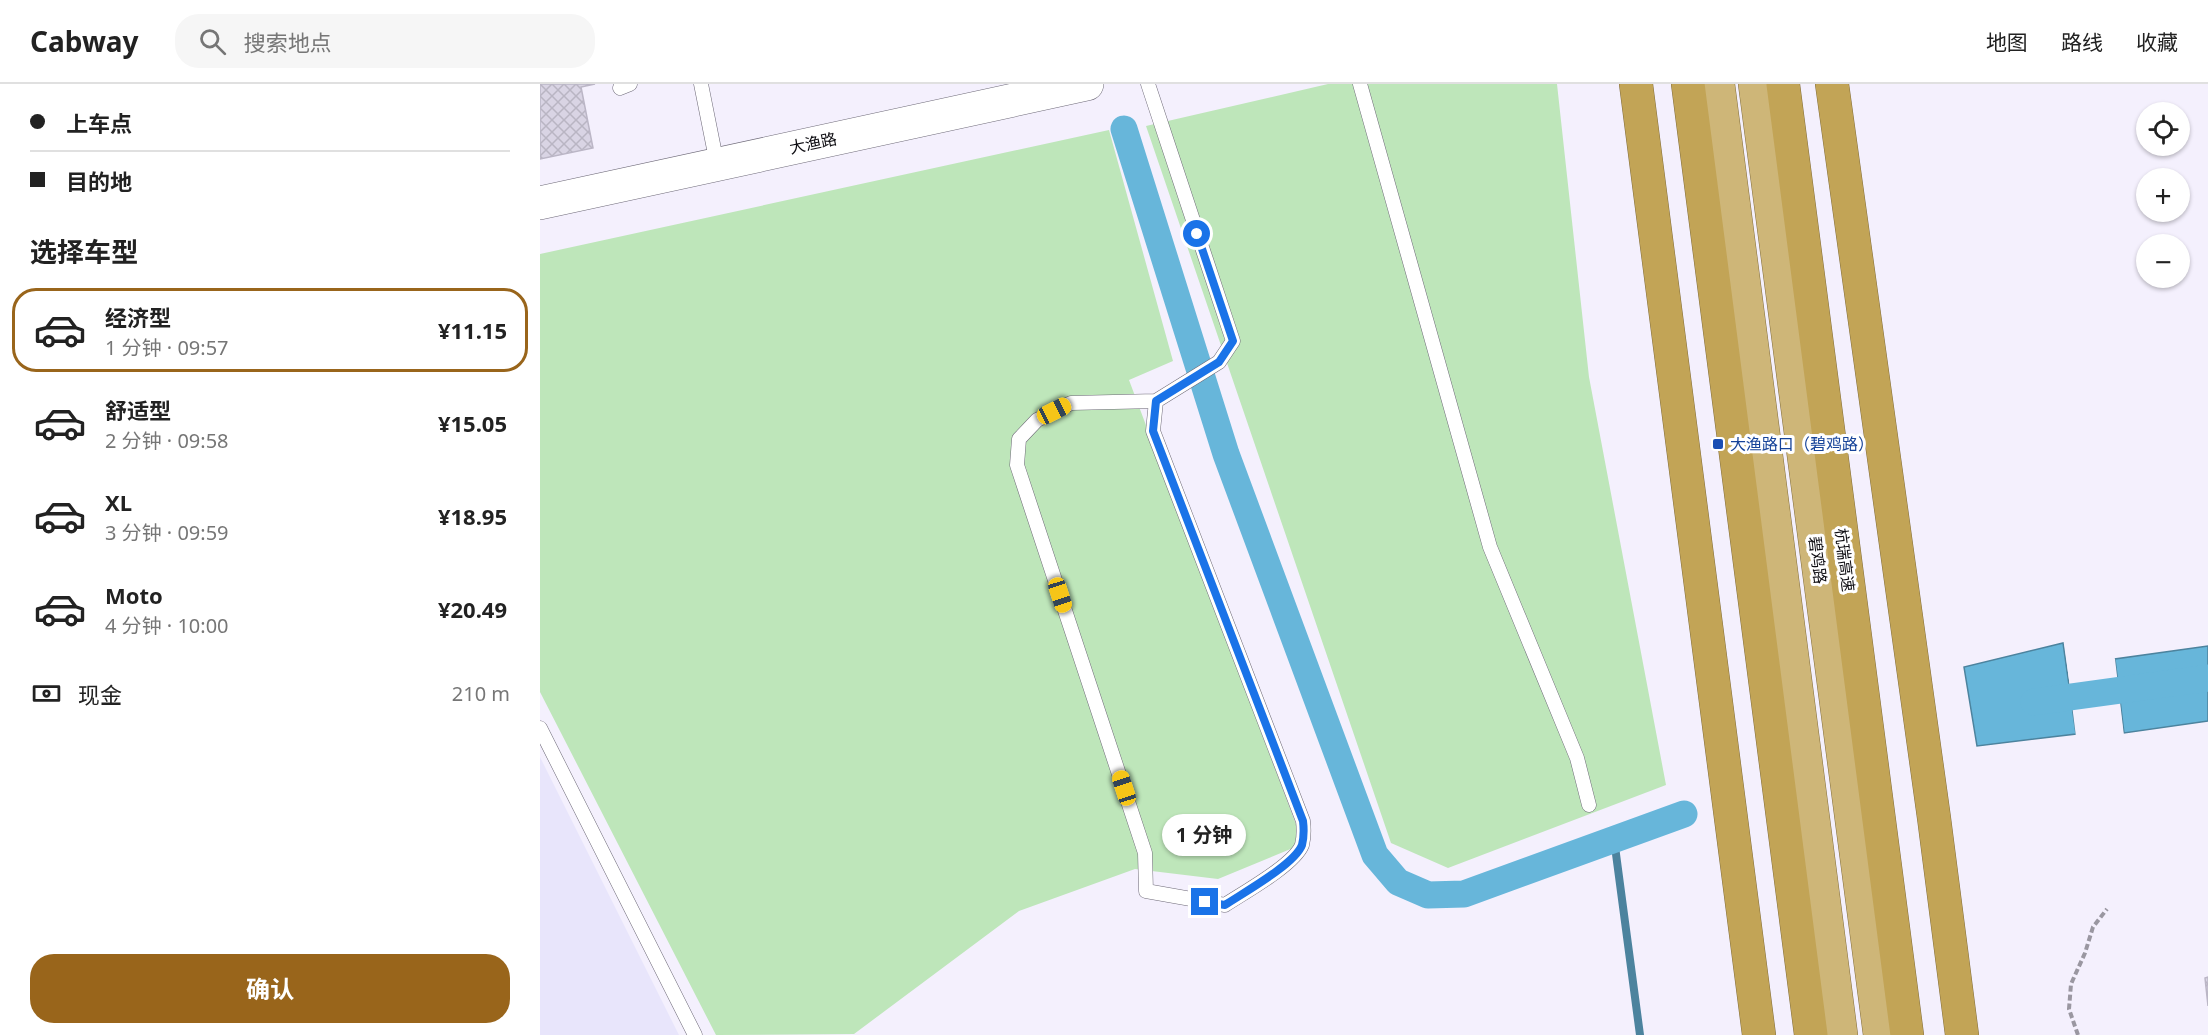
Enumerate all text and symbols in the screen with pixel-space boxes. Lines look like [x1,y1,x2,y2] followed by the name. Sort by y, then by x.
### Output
[175,14,595,68] search box
[30,22,139,60] text: Cabway
[196,25,229,58] icon: search
[244,27,332,57] text: 搜索地点
[1986,28,2028,56] text: 地图
[2061,28,2103,56] text: 路线
[2136,28,2178,56] text: 收藏
[2136,102,2190,288] map controls
[2136,102,2190,156] button: locate
[66,108,132,138] text: 上车点
[787,127,839,159] street label: 大渔路
[66,166,132,196] text: 目的地
[2136,168,2190,222] button: +
[1183,220,1210,247] route start
[30,233,138,270] text: 选择车型
[2136,234,2190,288] button: −
[105,302,171,332] text: 经济型
[33,303,87,357] icon: car
[438,315,507,345] text: ¥11.15
[105,334,229,361] text: 1 分钟 · 09:57
[105,395,171,425] text: 舒适型
[1034,395,1074,427] car
[33,396,87,450] icon: car
[438,408,507,438] text: ¥15.05
[105,427,229,454] text: 2 分钟 · 09:58
[1730,433,1874,455] place label: 大渔路口（碧鸡路）
[1711,437,1725,451] marker: 大渔路口（碧鸡路）
[105,487,132,517] text: XL
[33,489,87,543] icon: car
[438,501,507,531] text: ¥18.95
[105,519,229,546] text: 3 分钟 · 09:59
[1830,527,1860,593] street label: 杭瑞高速
[1804,535,1832,585] street label: 碧鸡路
[1046,575,1074,615] car
[105,580,163,610] text: Moto
[33,582,87,636] icon: car
[438,594,507,624] text: ¥20.49
[105,612,229,639] text: 4 分钟 · 10:00
[30,677,63,710] icon: cash
[78,679,122,709] text: 现金
[452,680,510,707] text: 210 m
[1110,768,1138,808] car
[1163,815,1247,857] callout: 1 分钟
[1176,821,1232,848] text: 1 分钟
[1191,888,1218,915] route end
[30,954,510,1023] button: 确认

